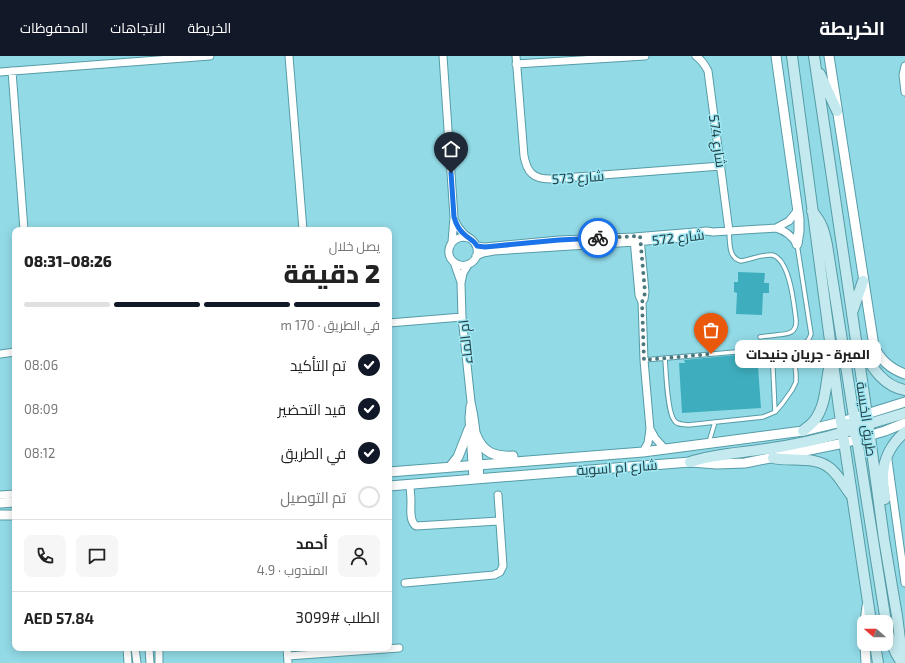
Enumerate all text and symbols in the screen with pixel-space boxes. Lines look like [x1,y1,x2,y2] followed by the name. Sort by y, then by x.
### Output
[819,16,885,39] text: الخريطة
[20,19,88,36] text: المحفوظات
[110,19,166,36] text: الاتجاهات
[188,19,231,36] text: الخريطة
[705,113,730,169] street label: شارع 574
[434,132,468,173] pin
[440,138,462,160] icon: home
[551,167,605,188] street label: شارع 573
[578,218,618,258] courier
[651,225,705,250] street label: شارع 572
[587,227,609,249] icon: bike
[329,238,380,254] text: يصل خلال
[24,252,112,270] text: 08:26–08:31
[284,257,380,288] text: 2 دقيقة
[694,313,728,354] pin
[281,317,380,333] text: في الطريق · 170 m
[454,319,478,365] street label: ام الماء
[700,319,722,341] icon: bag
[735,340,881,368] callout: الميرة - جريان جنيحات
[746,346,870,362] text: الميرة - جريان جنيحات
[358,354,380,376] icon: check
[290,356,346,374] text: تم التأكيد
[24,357,58,373] text: 08:06
[852,380,881,458] street label: طريق الخيسة
[358,398,380,420] icon: check
[278,400,346,418] text: قيد التحضير
[24,401,58,417] text: 08:09
[358,442,380,464] icon: check
[281,444,346,462] text: في الطريق
[24,445,55,461] text: 08:12
[576,456,658,480] street label: شارع ام اسوية
[280,488,346,506] text: تم التوصيل
[296,534,328,552] text: أحمد
[24,535,66,577] button: phone
[76,535,118,577] button: chat
[338,535,380,577] button: person
[257,562,328,578] text: المندوب · 4.9
[296,608,380,626] text: الطلب #3099
[24,609,94,627] text: AED 57.84
[857,615,893,651] north arrow
[857,615,893,651] map controls

